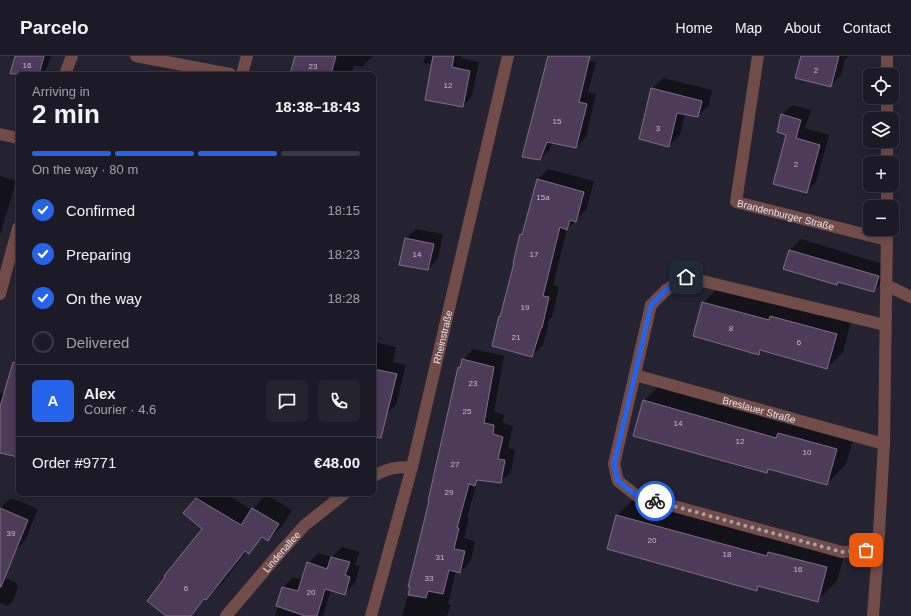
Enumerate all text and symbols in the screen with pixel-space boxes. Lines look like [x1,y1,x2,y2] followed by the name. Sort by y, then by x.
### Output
[20,17,89,38] text: Parcelo
[676,20,713,36] text: Home
[735,20,762,36] text: Map
[784,20,821,36] text: About
[843,20,891,36] text: Contact
[23,61,32,70] house number: 16
[309,62,318,71] house number: 23
[814,66,819,75] house number: 2
[863,68,899,236] map controls
[863,68,899,104] button: locate
[444,81,453,90] house number: 12
[32,84,90,99] text: Arriving in
[275,98,360,115] text: 18:38–18:43
[32,99,100,129] text: 2 min
[863,112,899,148] button: layers
[553,117,562,126] house number: 15
[656,124,661,133] house number: 3
[863,156,899,192] button: +
[794,160,799,169] house number: 2
[32,162,138,177] text: On the way · 80 m
[536,193,550,202] house number: 15a
[736,197,836,232] street label: Brandenburger Straße
[32,199,54,221] icon: check
[863,200,899,236] button: −
[66,202,135,219] text: Confirmed
[327,203,360,218] text: 18:15
[32,243,54,265] icon: check
[66,246,131,263] text: Preparing
[327,247,360,262] text: 18:23
[413,250,422,259] house number: 14
[530,250,539,259] house number: 17
[669,260,703,294] pin
[675,266,697,288] icon: home
[32,287,54,309] icon: check
[66,290,142,307] text: On the way
[327,291,360,306] text: 18:28
[521,303,530,312] house number: 19
[431,309,454,365] street label: Rheinstraße
[729,324,734,333] house number: 8
[512,333,521,342] house number: 21
[66,334,129,351] text: Delivered
[797,338,802,347] house number: 6
[469,379,478,388] house number: 23
[266,380,308,422] button: chat
[318,380,360,422] button: phone
[84,385,116,402] text: Alex
[48,392,58,409] text: A
[721,394,798,425] street label: Breslauer Straße
[84,402,156,417] text: Courier · 4.6
[463,407,472,416] house number: 25
[674,419,683,428] house number: 14
[736,437,745,446] house number: 12
[803,448,812,457] house number: 10
[32,454,116,471] text: Order #9771
[314,454,360,471] text: €48.00
[451,460,460,469] house number: 27
[635,481,675,521] courier
[445,488,454,497] house number: 29
[644,490,666,512] icon: bike
[260,528,303,574] street label: Lindenallee
[7,529,16,538] house number: 39
[849,533,883,567] pin
[648,536,657,545] house number: 20
[855,539,877,561] icon: bag
[723,550,732,559] house number: 18
[436,553,445,562] house number: 31
[794,565,803,574] house number: 16
[425,574,434,583] house number: 33
[184,584,189,593] house number: 6
[307,588,316,597] house number: 20

